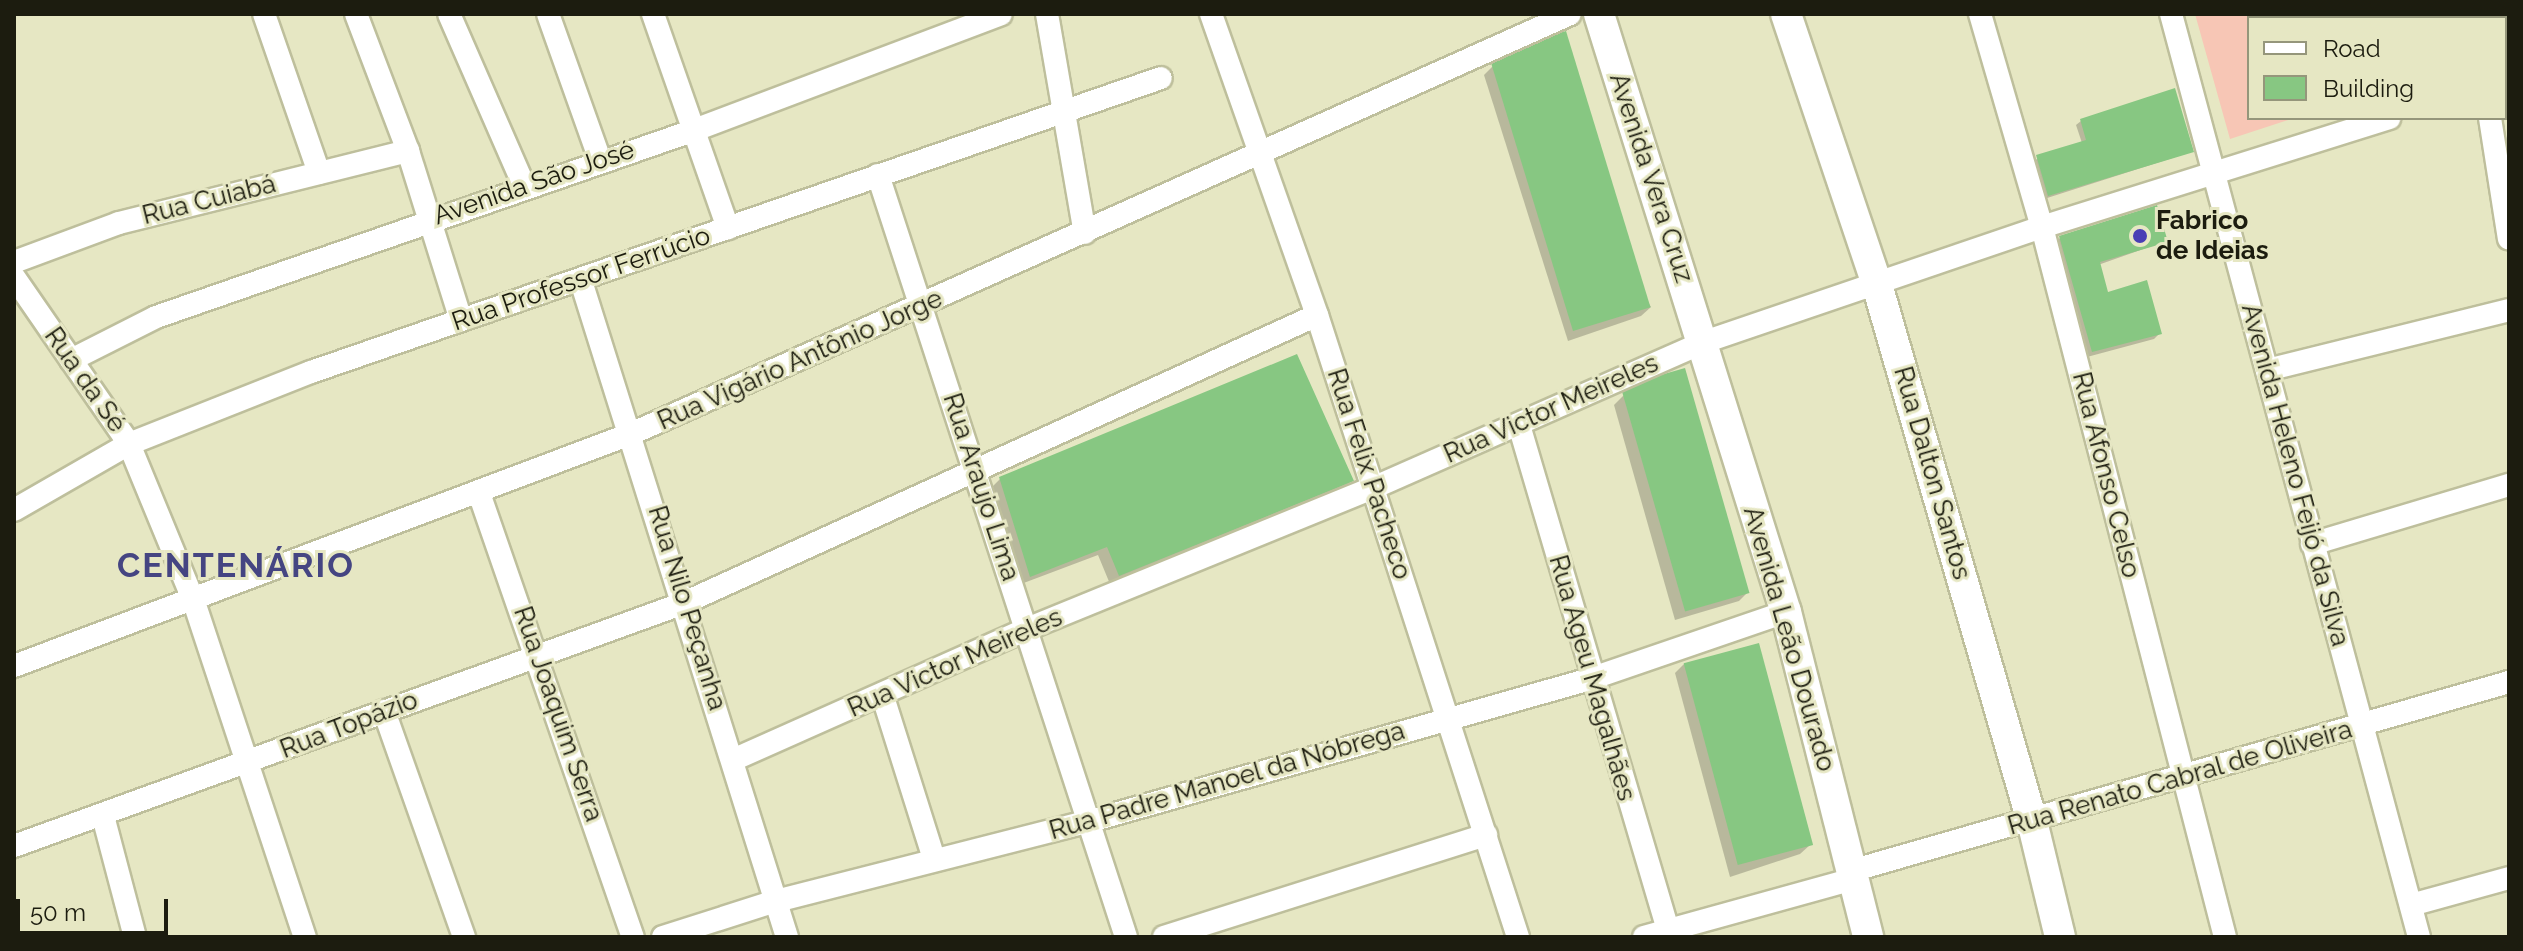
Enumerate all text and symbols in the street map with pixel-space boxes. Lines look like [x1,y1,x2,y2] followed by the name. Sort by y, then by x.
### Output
[2247,16,2507,120] legend
[2323,34,2381,63] text: Road
[1602,69,1700,287] street label: Avenida Vera Cruz
[2323,74,2414,103] text: Building
[429,134,639,232] street label: Avenida São José
[139,168,279,232] street label: Rua Cuiabá
[2156,205,2269,266] place label: Fabrico de Ideias
[447,220,715,338] street label: Rua Professor Ferrúcio
[2131,227,2149,245] marker: Fabrico de Ideias
[652,283,948,437] street label: Rua Vigário Antônio Jorge
[2234,300,2356,650] street label: Avenida Heleno Feijó da Silva
[38,321,132,439] street label: Rua da Sé
[1438,347,1664,471] street label: Rua Victor Meireles
[1887,363,1977,583] street label: Rua Dalton Santos
[1320,365,1418,583] street label: Rua Felix Pacheco
[2065,368,2147,582] street label: Rua Afonso Celso
[936,389,1026,585] street label: Rua Araujo Lima
[641,502,733,714] street label: Rua Nilo Peçanha
[1736,503,1842,775] street label: Avenida Leão Dourado
[117,546,355,586] district label: CENTENÁRIO
[1542,551,1642,805] street label: Rua Ageu Magalhães
[842,601,1068,725] street label: Rua Victor Meireles
[506,602,610,826] street label: Rua Joaquim Serra
[275,684,423,766] street label: Rua Topázio
[2004,714,2356,842] street label: Rua Renato Cabral de Oliveira
[1045,715,1409,847] street label: Rua Padre Manoel da Nóbrega
[20,883,172,933] scale bar
[30,898,86,927] text: 50 m

